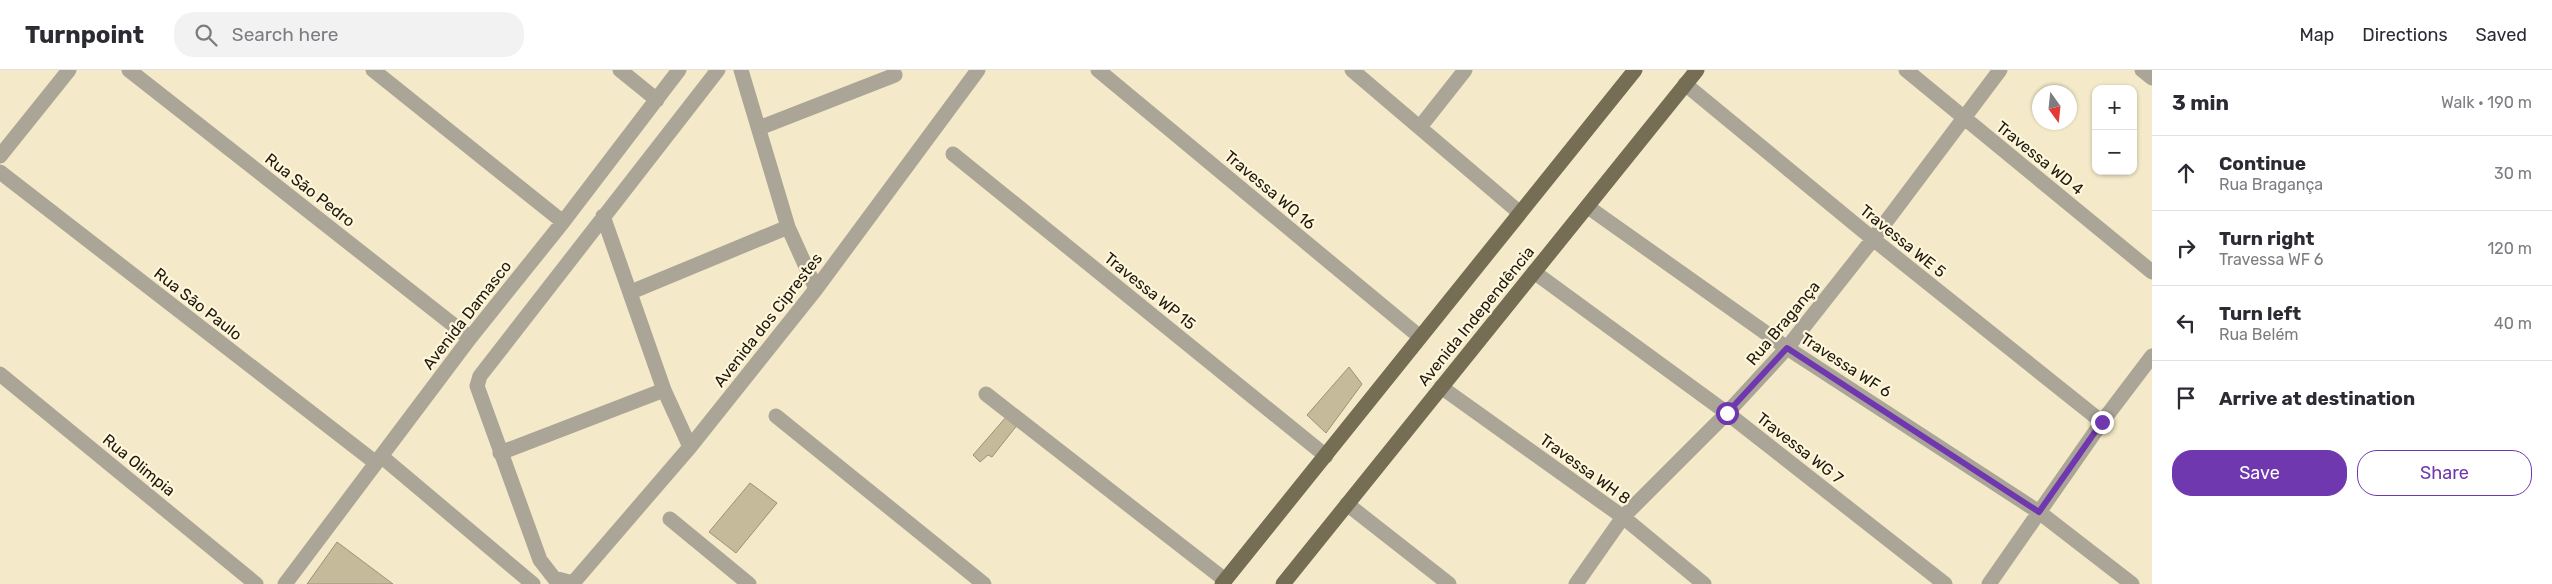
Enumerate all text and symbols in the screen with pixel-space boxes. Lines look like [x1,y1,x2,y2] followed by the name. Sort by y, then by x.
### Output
[174,12,524,57] search box
[25,21,144,49] text: Turnpoint
[192,21,220,49] icon: search
[232,23,338,46] text: Search here
[2299,24,2334,46] text: Map
[2362,24,2448,46] text: Directions
[2476,24,2527,46] text: Saved
[2032,85,2077,130] north arrow
[2092,85,2137,175] map controls
[2092,85,2137,130] button: +
[2172,90,2229,115] text: 3 min
[2441,93,2532,112] text: Walk · 190 m
[1993,117,2087,199] street label: Travessa WD 4
[2092,130,2137,175] button: −
[1221,146,1320,234] street label: Travessa WQ 16
[261,149,359,231] street label: Rua São Pedro
[2219,152,2306,175] text: Continue
[2172,159,2200,187] icon: ahead
[2494,164,2532,183] text: 30 m
[2219,175,2323,194] text: Rua Bragança
[1856,201,1950,281] street label: Travessa WE 5
[2219,227,2314,250] text: Turn right
[2172,234,2200,262] icon: right
[2487,239,2532,258] text: 120 m
[1414,242,1538,390] street label: Avenida Independência
[1101,248,1199,334] street label: Travessa WP 15
[710,249,826,391] street label: Avenida dos Ciprestes
[2219,250,2323,269] text: Travessa WF 6
[419,257,515,373] street label: Avenida Damasco
[150,264,246,344] street label: Rua São Paulo
[1742,277,1824,369] street label: Rua Bragança
[2219,302,2301,325] text: Turn left
[2172,309,2200,337] icon: left
[2494,314,2532,333] text: 40 m
[2219,325,2299,344] text: Rua Belém
[1797,329,1895,402] street label: Travessa WF 6
[2172,384,2200,412] icon: arrive
[2219,387,2415,410] text: Arrive at destination
[1716,402,1739,425] route start
[1753,408,1847,488] street label: Travessa WG 7
[2091,411,2114,434] route end
[99,430,179,500] street label: Rua Olimpia
[1536,430,1634,508] street label: Travessa WH 8
[2172,450,2347,496] button: Save
[2357,450,2532,496] button: Share

